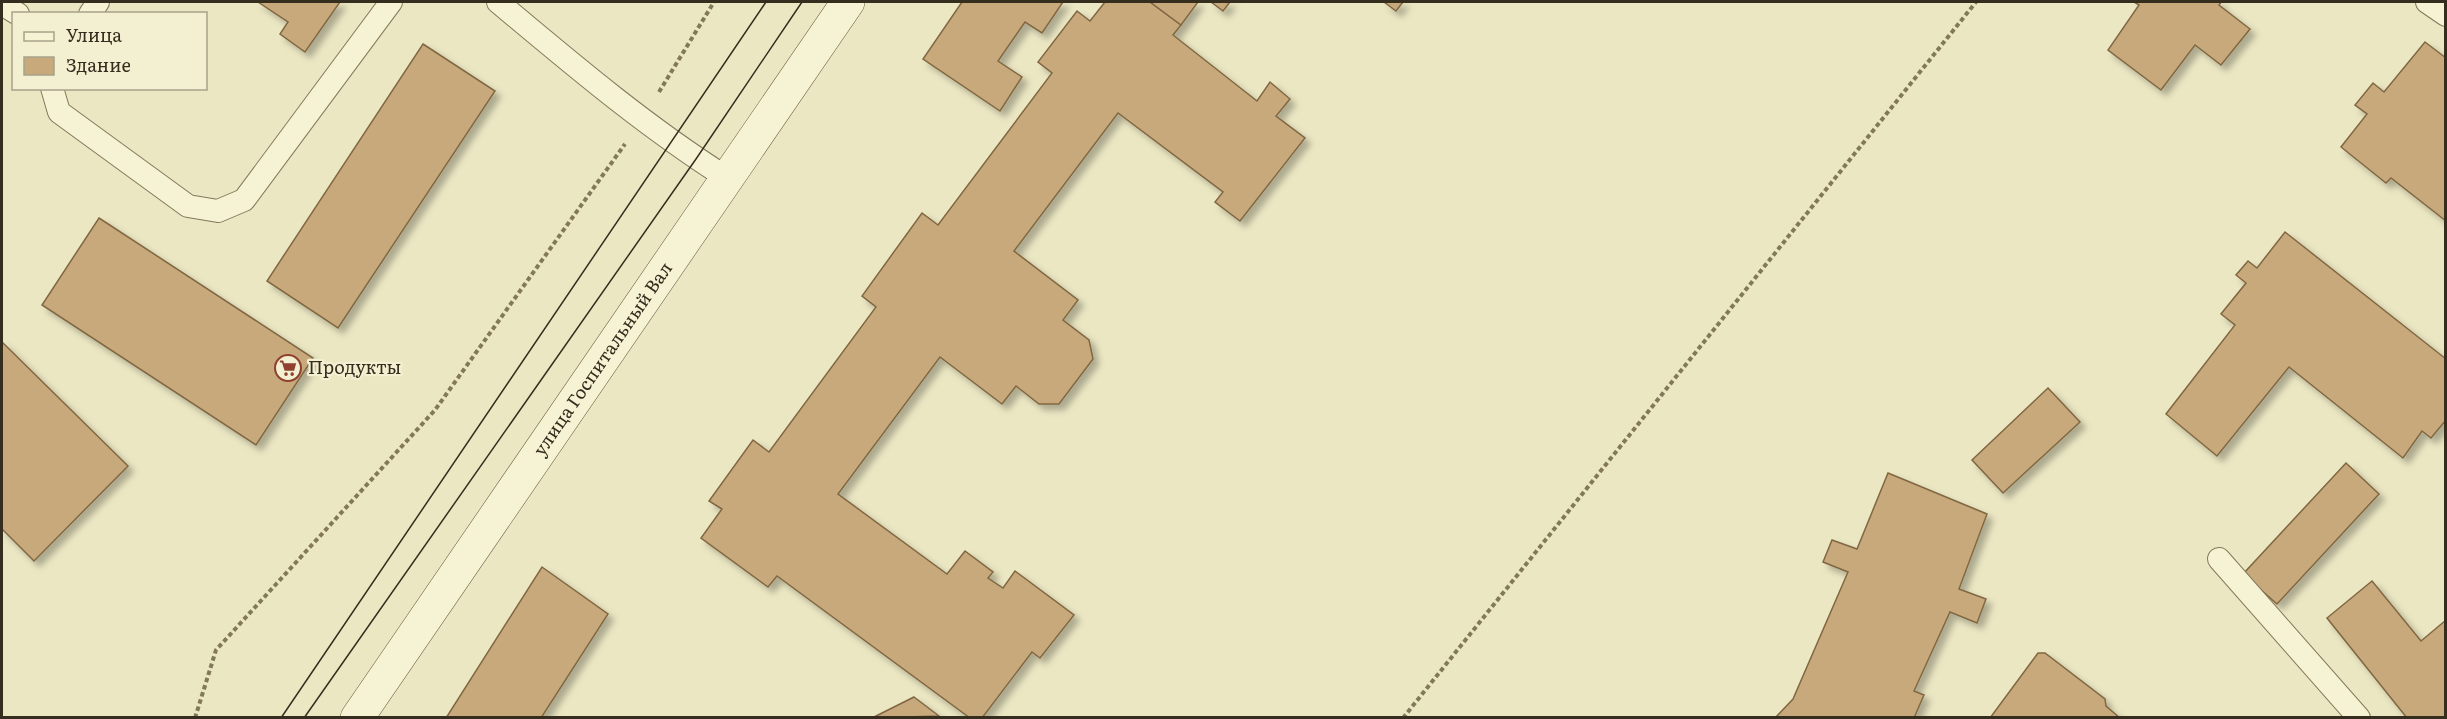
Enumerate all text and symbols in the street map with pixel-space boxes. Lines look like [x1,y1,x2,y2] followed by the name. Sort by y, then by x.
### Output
[12,12,207,90] legend
[66,21,122,48] text: Улица
[66,51,131,78] text: Здание
[526,256,678,461] street label: улица Госпитальный Вал
[273,353,303,383] supermarket icon: Продукты
[308,353,401,380] place label: Продукты

